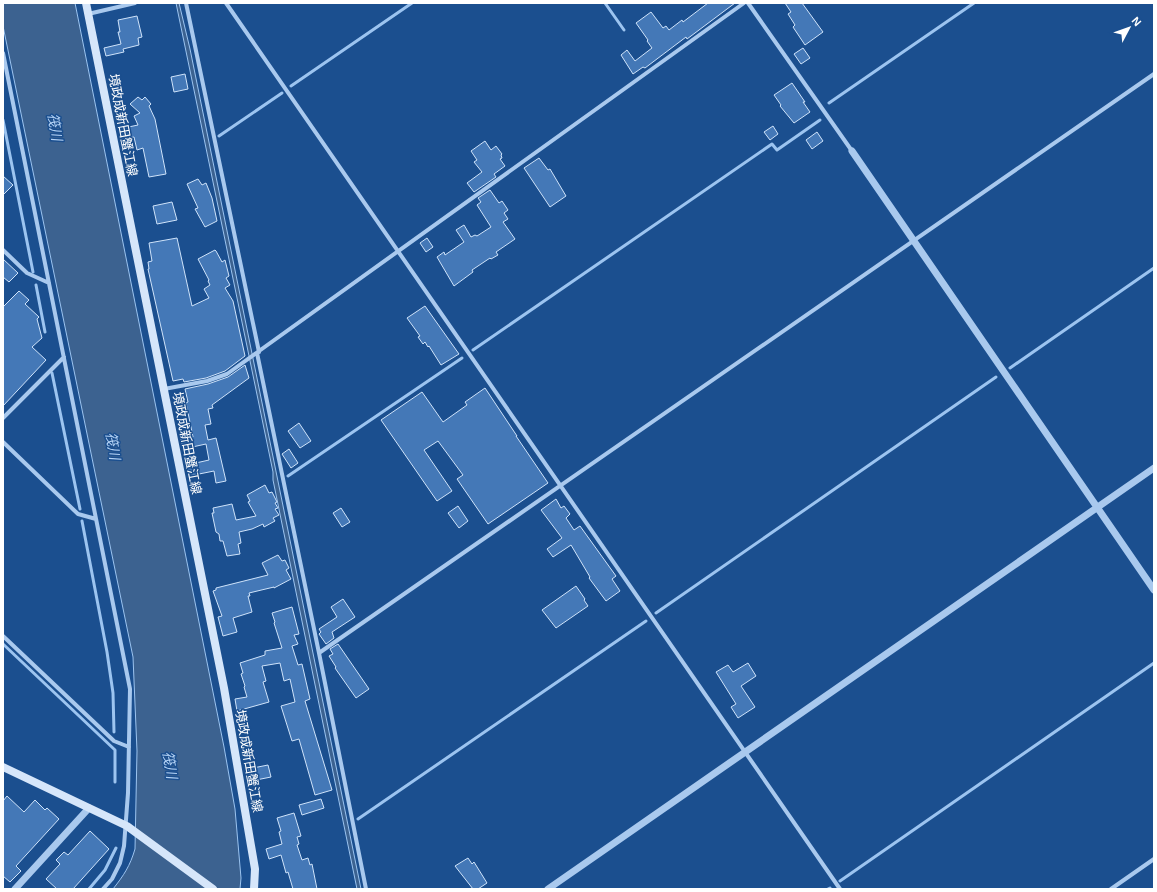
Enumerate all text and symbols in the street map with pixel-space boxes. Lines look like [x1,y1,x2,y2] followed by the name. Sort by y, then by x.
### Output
[1109,8,1149,48] north arrow
[1129,15,1144,28] text: N
[106,73,140,177] street label: 境政成新田蟹江線
[45,112,66,144] water label: 筏川
[170,391,204,495] street label: 境政成新田蟹江線
[103,431,124,463] water label: 筏川
[233,708,265,814] street label: 境政成新田蟹江線
[160,750,181,782] water label: 筏川

